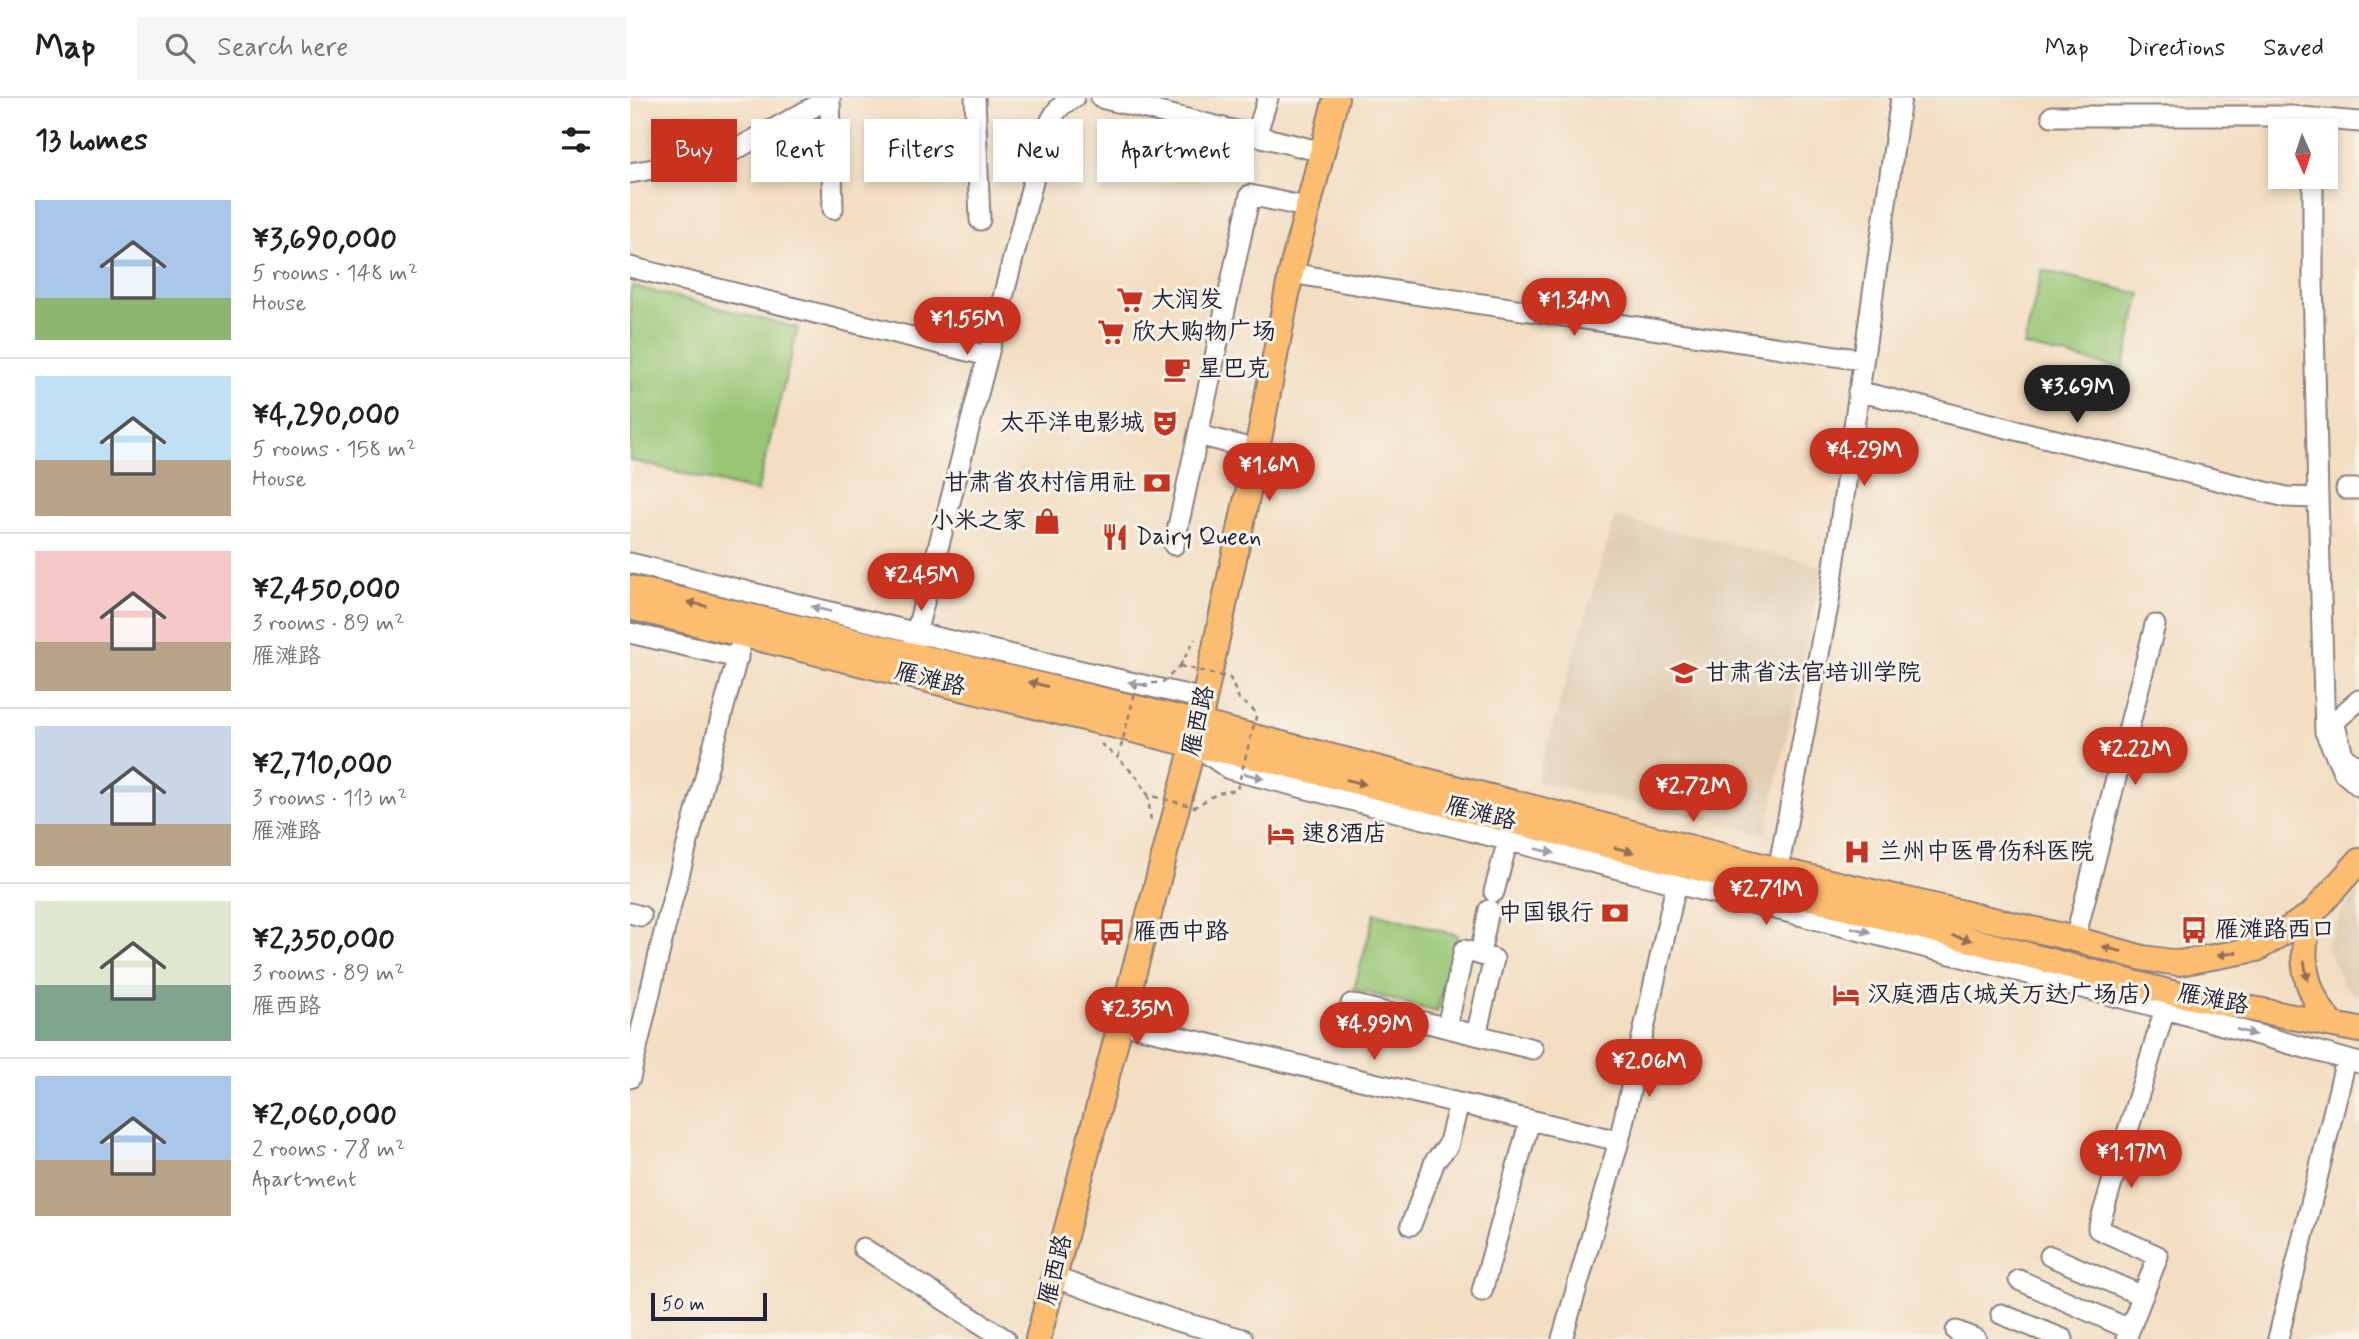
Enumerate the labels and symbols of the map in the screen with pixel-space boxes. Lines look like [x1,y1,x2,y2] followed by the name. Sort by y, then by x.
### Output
[2268,119,2338,189] north arrow
[1517,278,1631,338] pin: ¥1.34M
[1115,285,1145,315] supermarket icon: 大润发
[1151,285,1223,316] place label: 大润发
[910,298,1024,357] pin: ¥1.55M
[1096,317,1126,347] supermarket icon: 欣大购物广场
[1132,317,1276,348] place label: 欣大购物广场
[1162,354,1192,384] cafe icon: 星巴克
[1198,354,1270,385] place label: 星巴克
[2020,366,2134,425] pin: ¥3.69M
[1000,408,1144,439] place label: 太平洋电影城
[1150,408,1180,438] theatre icon: 太平洋电影城
[1807,428,1921,488] pin: ¥4.29M
[1220,444,1318,503] pin: ¥1.6M
[944,468,1136,499] place label: 甘肃省农村信用社
[1142,468,1172,498] bank icon: 甘肃省农村信用社
[930,506,1026,537] place label: 小米之家
[1032,506,1062,536] shop icon: 小米之家
[1100,522,1130,552] restaurant icon: Dairy Queen
[1136,522,1261,553] place label: Dairy Queen
[864,554,978,613] pin: ¥2.45M
[686,598,708,609] one-way arrow
[810,604,832,615] one-way arrow
[891,656,969,704] street label: 雁滩路
[1669,658,1699,688] school or university icon: 甘肃省法官培训学院
[1705,658,1921,689] place label: 甘肃省法官培训学院
[1027,678,1049,689] one-way arrow
[1127,678,1149,689] one-way arrow
[1176,682,1222,760] street label: 雁西路
[2078,728,2192,787] pin: ¥2.22M
[1636,764,1750,824] pin: ¥2.72M
[1243,771,1264,781] one-way arrow
[1345,777,1367,788] one-way arrow
[1442,790,1520,838] street label: 雁滩路
[1266,819,1296,849] hotel icon: 速8酒店
[1302,819,1388,850] place label: 速8酒店
[1842,837,1872,867] hospital icon: 兰州中医骨伤科医院
[1878,837,2094,868] place label: 兰州中医骨伤科医院
[1613,845,1635,856] one-way arrow
[1534,846,1556,857] one-way arrow
[1709,868,1823,927] pin: ¥2.71M
[1498,898,1594,929] place label: 中国银行
[1600,898,1630,928] bank icon: 中国银行
[2179,915,2209,945] bus stop icon: 雁滩路西口
[2215,915,2335,946] place label: 雁滩路西口
[1097,917,1127,947] bus stop icon: 雁西中路
[1133,917,1229,948] place label: 雁西中路
[1850,925,1872,936] one-way arrow
[1952,933,1974,944] one-way arrow
[2101,943,2123,954] one-way arrow
[2216,949,2238,960] one-way arrow
[2301,960,2312,982] one-way arrow
[2175,978,2251,1022] street label: 雁滩路
[1831,980,1861,1010] hotel icon: 汉庭酒店(城关万达广场店)
[1867,980,2150,1011] place label: 汉庭酒店(城关万达广场店)
[1080,988,1194,1047] pin: ¥2.35M
[1317,1002,1431,1062] pin: ¥4.99M
[2236,1028,2257,1038] one-way arrow
[1592,1040,1706,1099] pin: ¥2.06M
[2074,1130,2188,1190] pin: ¥1.17M
[1032,1231,1080,1309] street label: 雁西路
[651,1290,766,1322] scale bar

